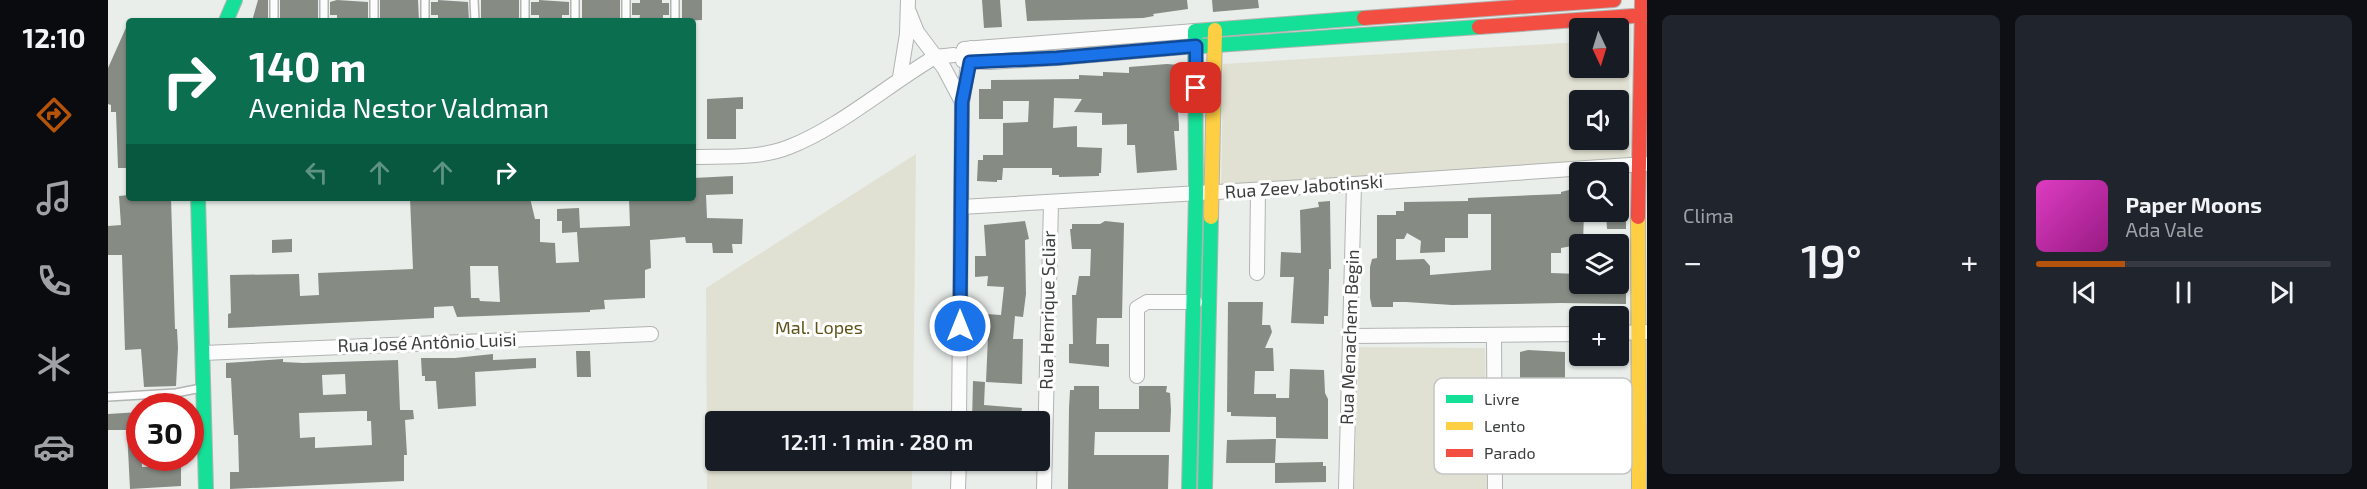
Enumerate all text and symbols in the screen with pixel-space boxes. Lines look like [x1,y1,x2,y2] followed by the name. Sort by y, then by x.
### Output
[1569,18,1629,78] north arrow
[1569,18,1629,366] map controls
[23,21,86,53] text: 12:10
[249,40,366,90] text: 140 m
[150,42,228,120] icon: right
[1170,62,1221,113] pin
[1179,71,1212,104] icon: arrive
[1569,90,1629,150] button: sound
[249,91,549,123] text: Avenida Nestor Valdman
[33,94,75,136] icon: directions
[300,156,333,189] icon: left
[363,156,396,189] icon: ahead
[426,156,459,189] icon: ahead
[489,156,522,189] icon: right
[1569,162,1629,222] button: search
[1224,169,1384,203] street label: Rua Zeev Jabotinski
[33,177,75,219] icon: music
[2126,191,2262,217] text: Paper Moons
[1683,203,1734,227] text: Clima
[2126,217,2204,241] text: Ada Vale
[1035,230,1059,390] street label: Rua Henrique Scliar
[1801,233,1862,287] text: 19°
[1569,234,1629,294] button: layers
[1683,241,1702,281] text: −
[1960,241,1979,281] text: +
[1335,249,1363,425] street label: Rua Menachem Begin
[33,260,75,302] icon: phone
[2068,276,2101,309] icon: previous
[2167,276,2200,309] icon: pause
[2265,276,2298,309] icon: next
[928,294,992,358] position arrow
[1569,306,1629,366] button: +
[775,316,863,338] park label: Mal. Lopes
[337,328,517,356] street label: Rua José Antônio Luisi
[33,343,75,385] icon: climate
[1434,378,1632,474] legend
[1484,389,1519,408] text: Livre
[126,393,204,471] speed limit sign: 30
[1484,416,1525,435] text: Lento
[33,426,75,468] icon: car
[782,428,973,454] text: 12:11 · 1 min · 280 m
[1484,443,1536,462] text: Parado

